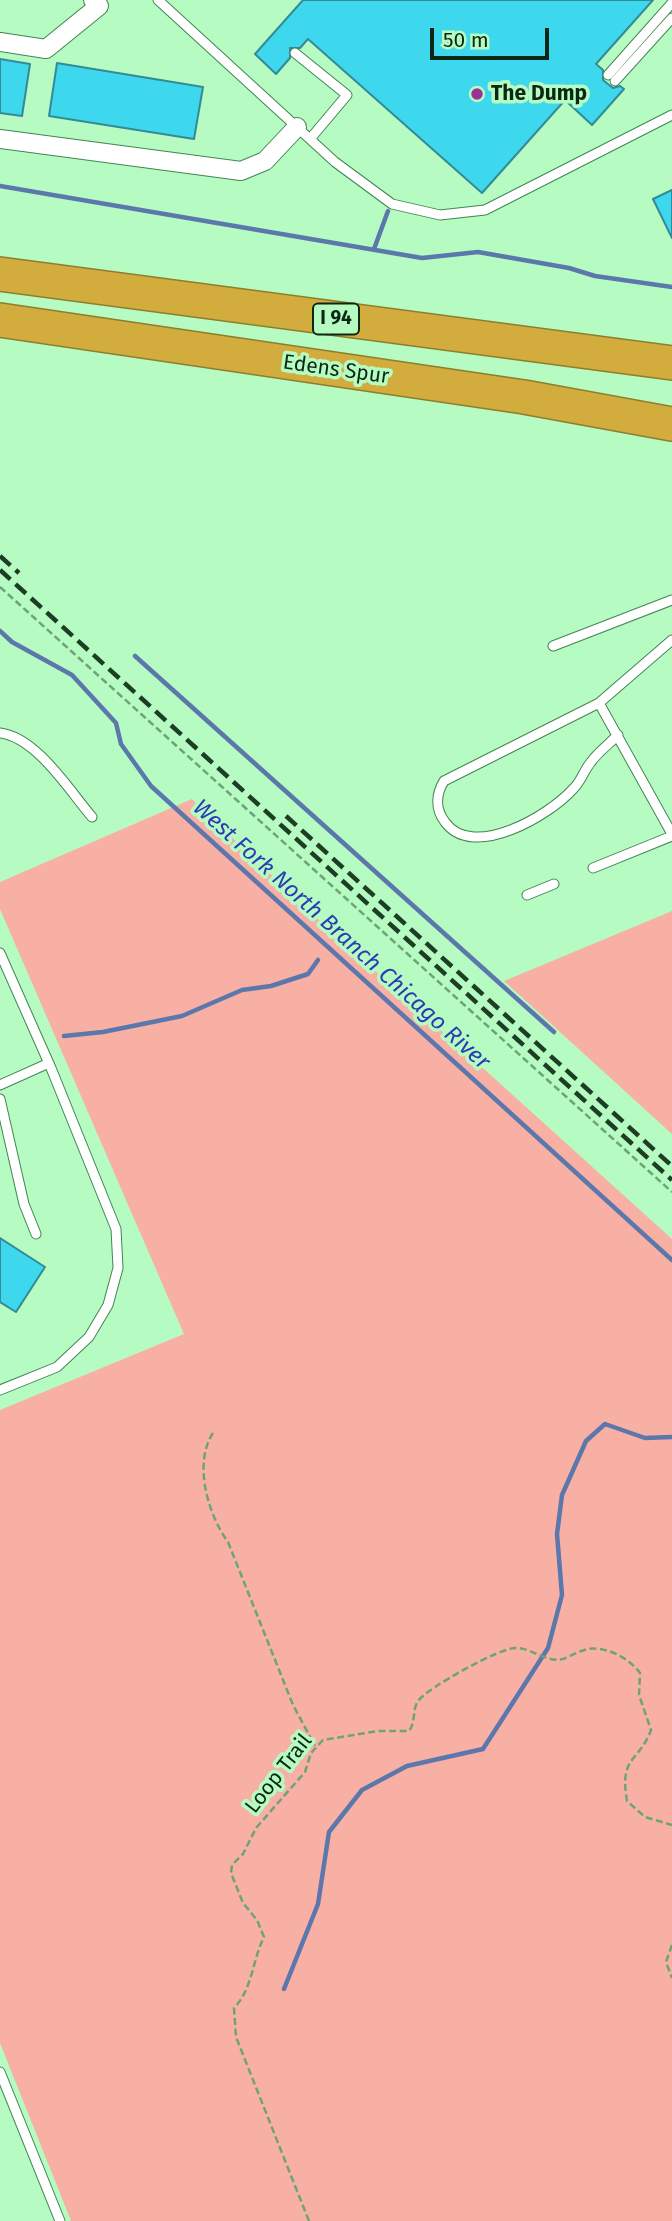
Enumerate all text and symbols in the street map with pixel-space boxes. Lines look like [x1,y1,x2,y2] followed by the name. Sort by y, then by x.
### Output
[434,14,553,58] scale bar
[443,27,489,53] text: 50 m
[491,81,587,107] place label: The Dump
[469,86,485,102] marker: The Dump
[313,304,359,334] road number: I 94
[281,350,391,390] street label: Edens Spur
[187,794,495,1076] water label: West Fork North Branch Chicago River
[240,1729,318,1819] street label: Loop Trail

